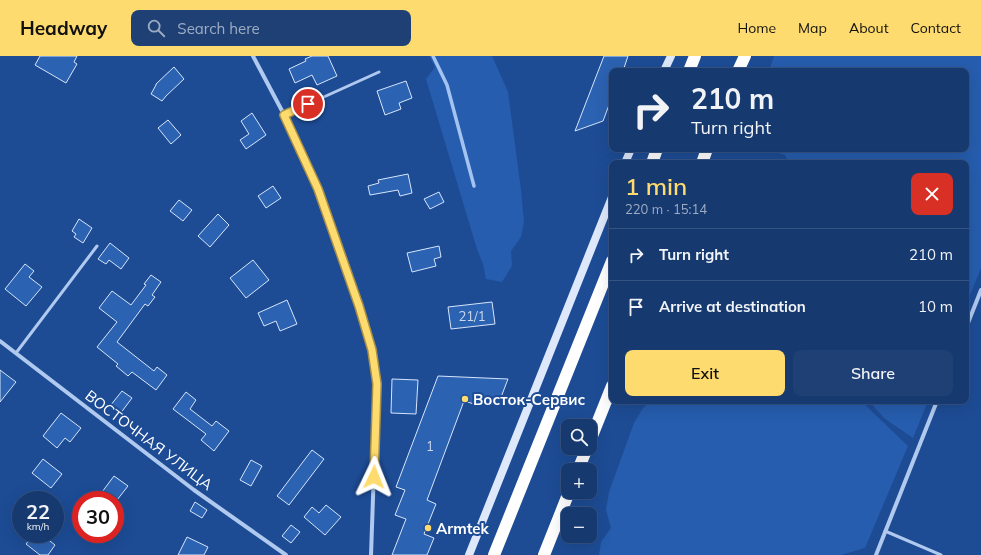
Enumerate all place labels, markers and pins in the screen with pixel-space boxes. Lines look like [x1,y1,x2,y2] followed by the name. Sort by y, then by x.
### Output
[291,87,325,121] pin
[473,390,586,409] place label: Восток-Сервис
[460,394,470,404] marker: Восток-Сервис
[436,519,489,538] place label: Armtek
[423,523,433,533] marker: Armtek

